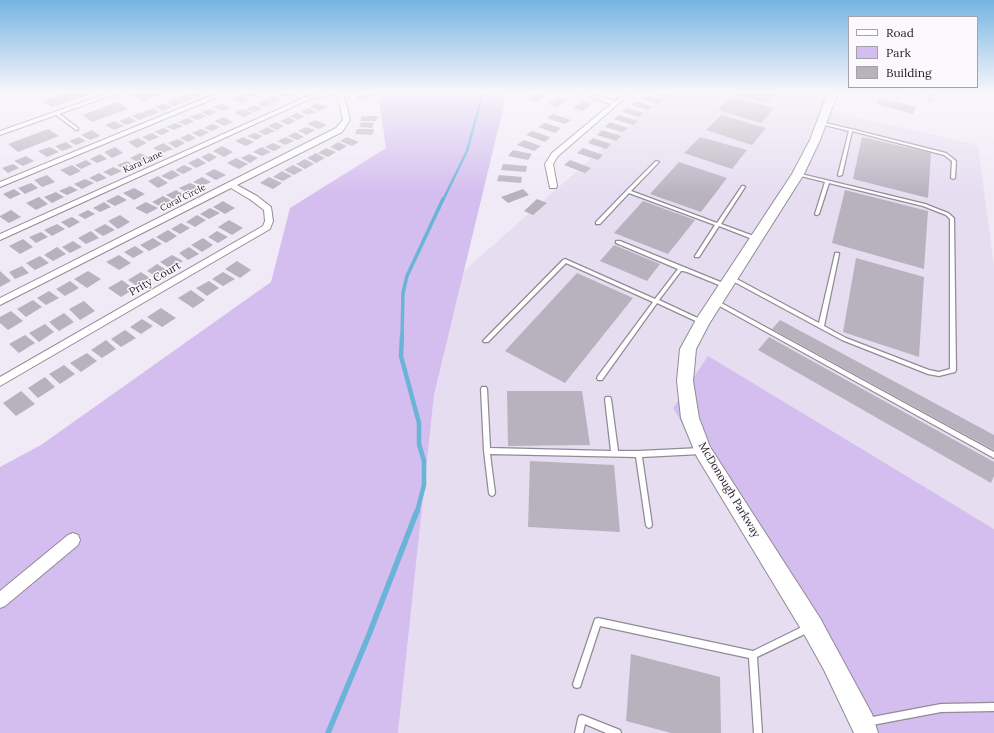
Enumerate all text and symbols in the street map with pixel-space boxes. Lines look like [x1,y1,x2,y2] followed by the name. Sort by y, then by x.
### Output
[848,16,978,88] legend
[886,25,914,40] text: Road
[886,45,911,60] text: Park
[886,65,932,80] text: Building
[122,149,164,175] street label: Kara Lane
[158,182,208,214] street label: Coral Circle
[127,259,183,299] street label: Prity Court
[695,440,763,540] street label: McDonough Parkway

